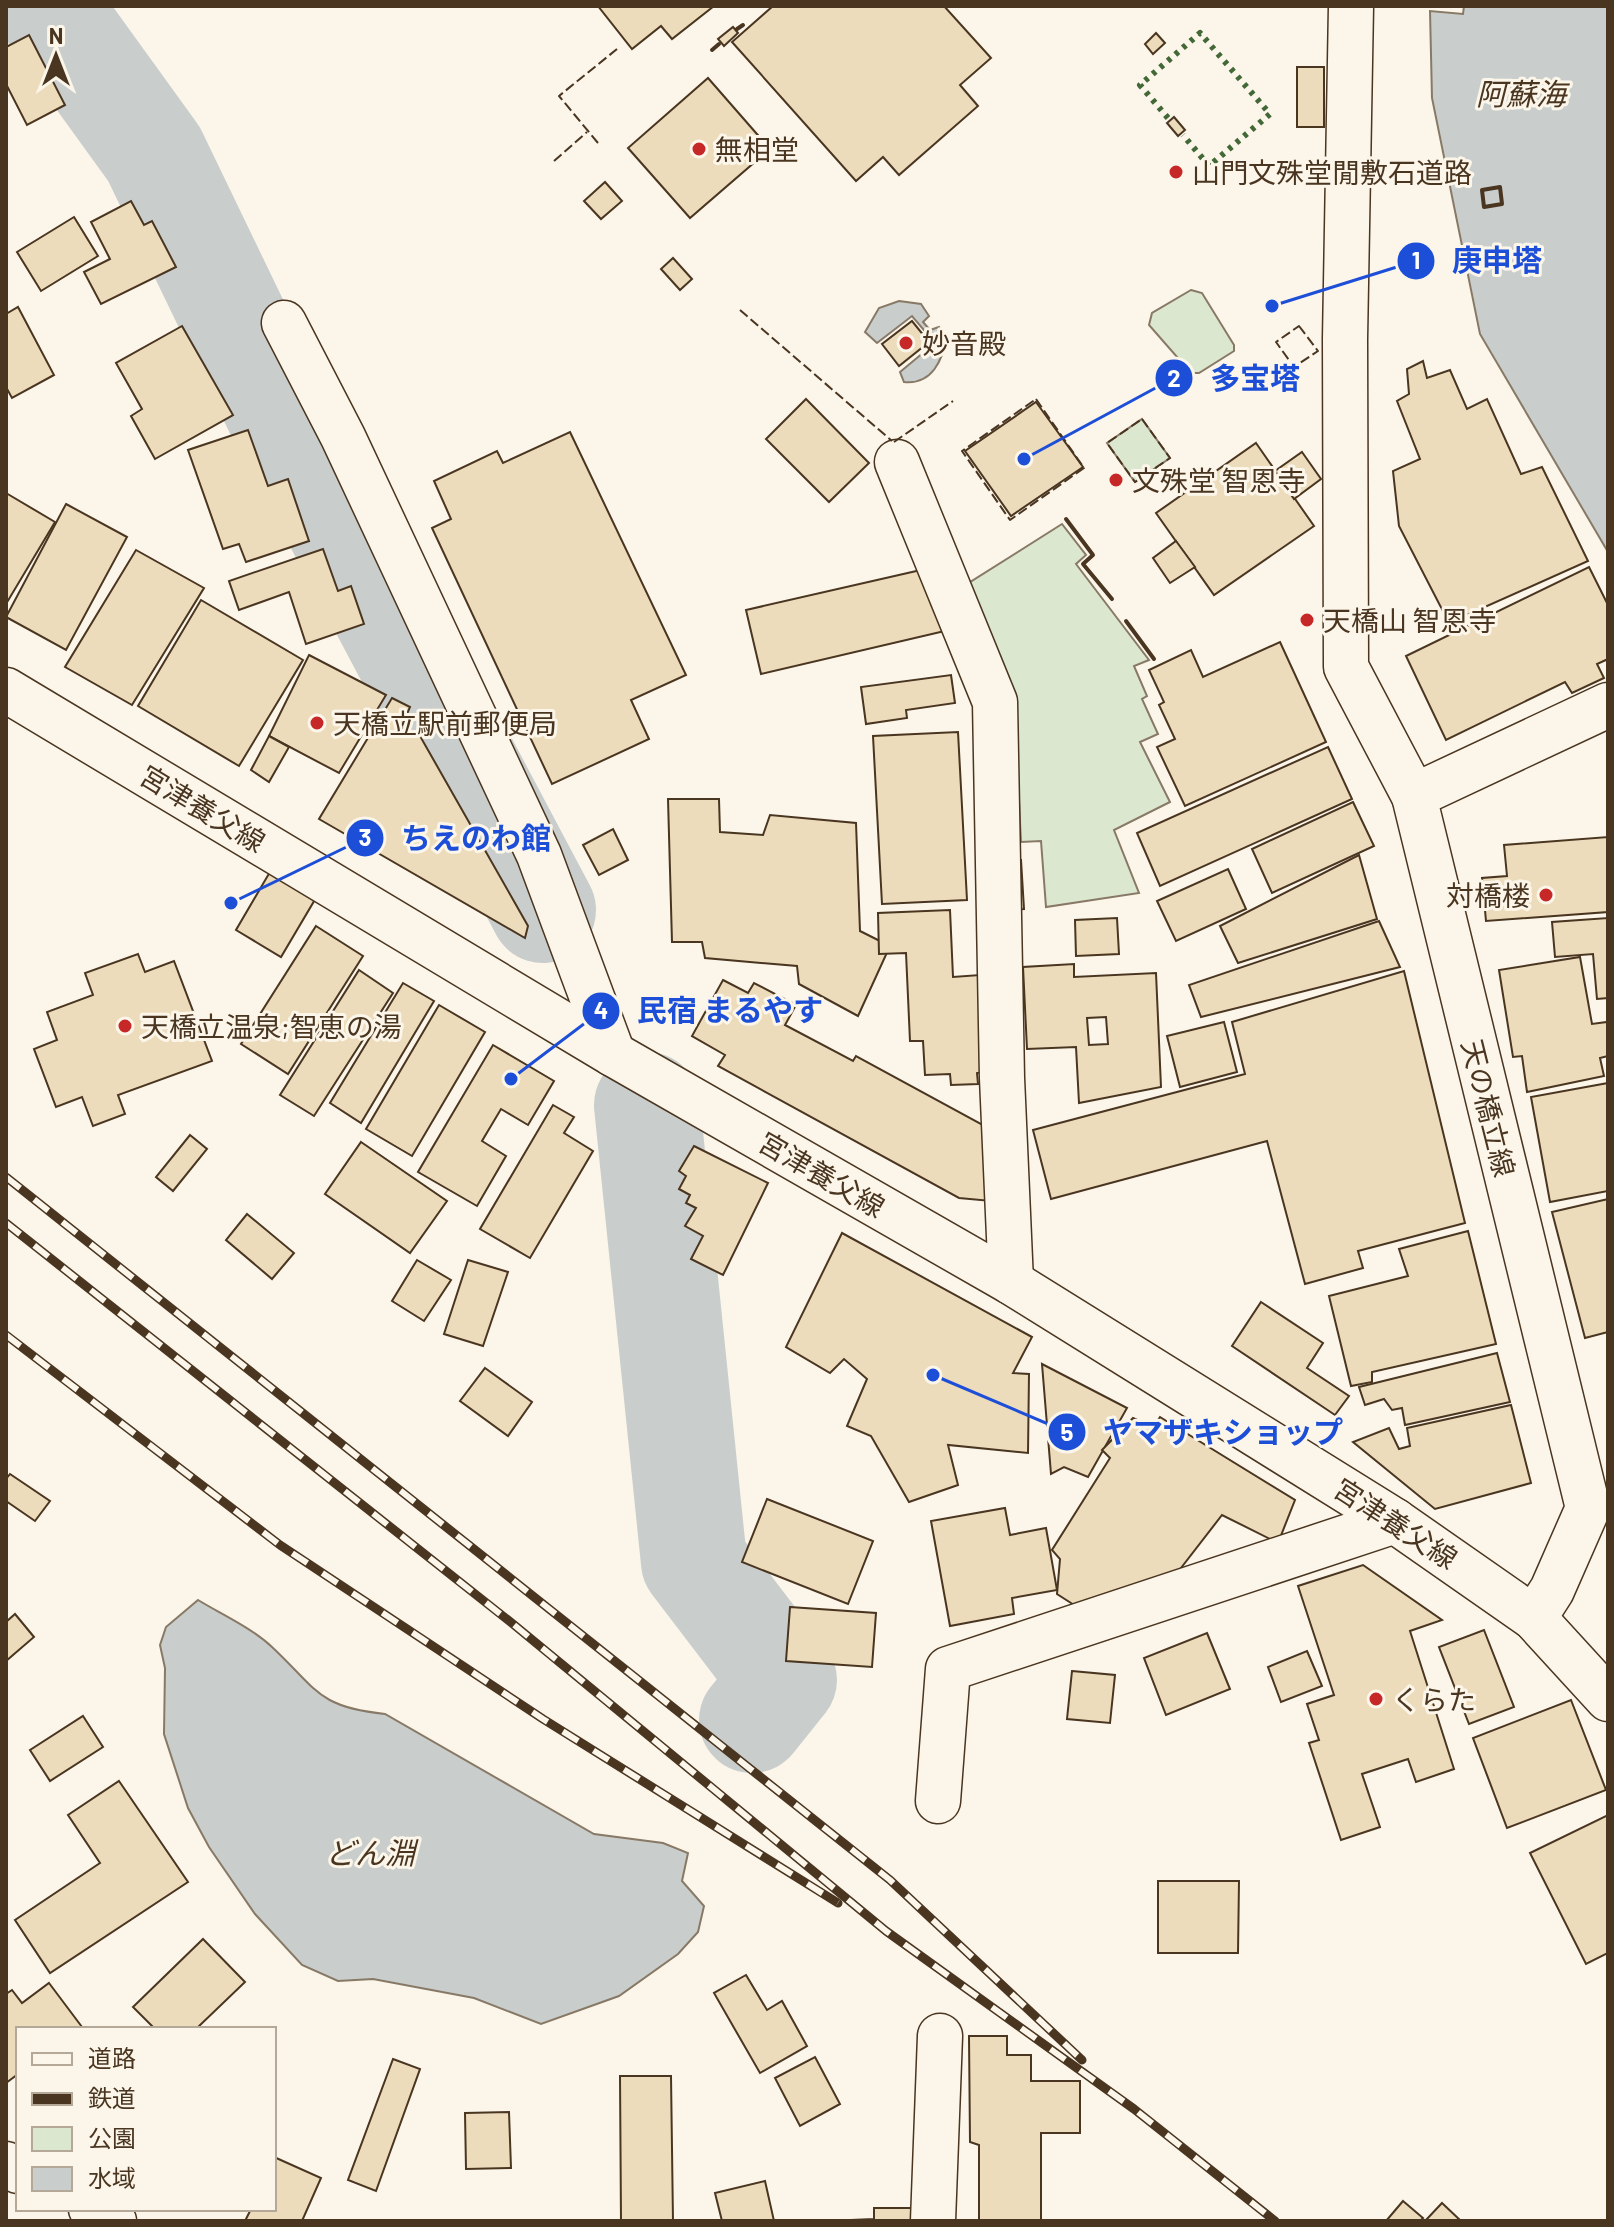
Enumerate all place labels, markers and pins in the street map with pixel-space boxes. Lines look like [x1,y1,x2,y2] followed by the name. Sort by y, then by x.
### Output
[715,132,799,166] place label: 無相堂
[690,140,708,158] marker: 無相堂
[1192,155,1472,189] place label: 山門文殊堂閒敷石道路
[1167,163,1185,181] marker: 山門文殊堂閒敷石道路
[1396,234,1558,288] callout: 庚申塔
[922,326,1006,360] place label: 妙音殿
[897,334,915,352] marker: 妙音殿
[1154,351,1316,405] callout: 多宝塔
[1132,463,1306,497] place label: 文殊堂 智恩寺
[1107,471,1125,489] marker: 文殊堂 智恩寺
[1323,603,1497,637] place label: 天橋山 智恩寺
[1298,611,1316,629] marker: 天橋山 智恩寺
[333,706,557,740] place label: 天橋立駅前郵便局
[308,714,326,732] marker: 天橋立駅前郵便局
[345,811,567,865] callout: ちえのわ館
[1446,878,1530,912] place label: 対橋楼
[1537,886,1555,904] marker: 対橋楼
[581,984,839,1038] callout: 民宿 まるやす
[141,1009,402,1043] place label: 天橋立温泉;智恵の湯
[116,1017,134,1035] marker: 天橋立温泉;智恵の湯
[1047,1405,1359,1459] callout: ヤマザキショップ
[1392,1682,1476,1716] place label: くらた
[1367,1690,1385,1708] marker: くらた

